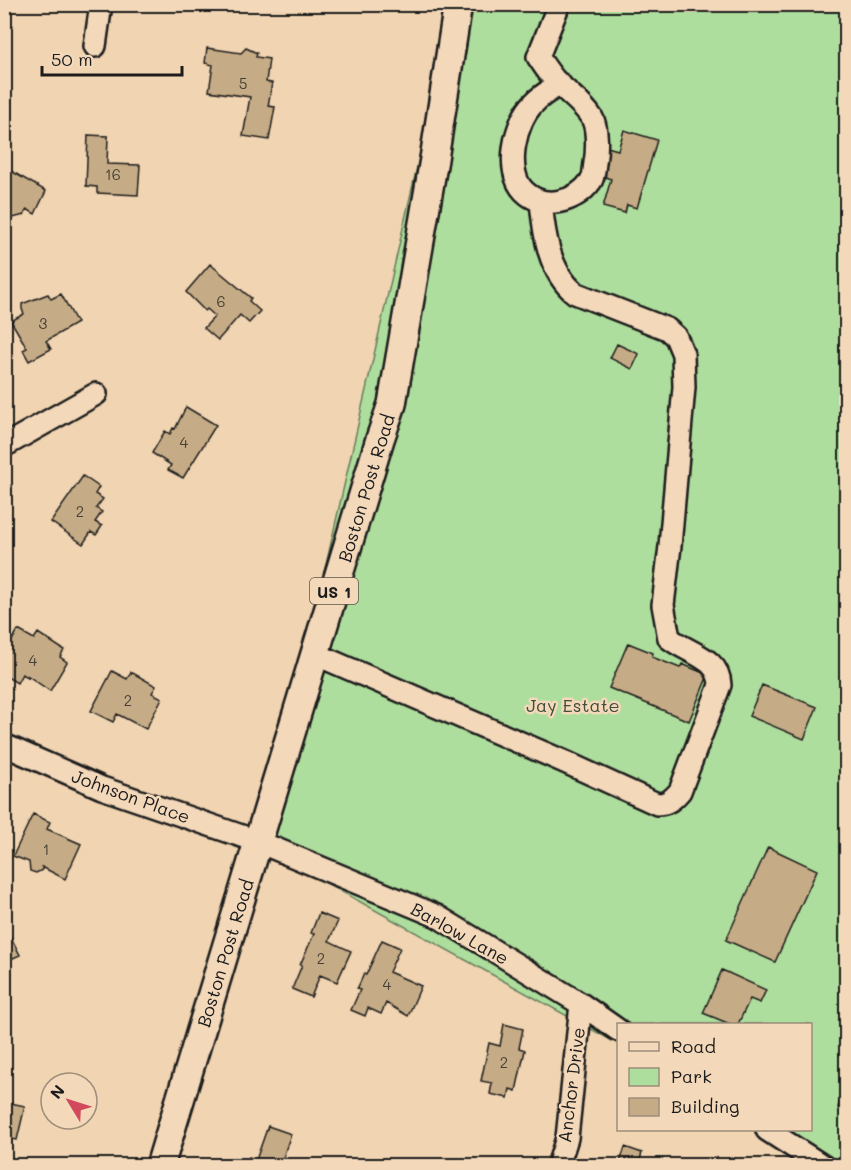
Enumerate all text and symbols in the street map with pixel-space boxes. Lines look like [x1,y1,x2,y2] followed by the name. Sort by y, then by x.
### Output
[42,39,182,77] scale bar
[51,47,93,71] text: 50 m
[239,73,247,93] house number: 5
[105,164,121,184] house number: 16
[216,291,226,311] house number: 6
[39,313,48,333] house number: 3
[332,411,400,565] street label: Boston Post Road
[180,432,189,452] house number: 4
[76,501,84,521] house number: 2
[310,578,358,604] road number: US 1
[29,650,38,670] house number: 4
[124,690,132,710] house number: 2
[526,693,620,717] park label: Jay Estate
[68,763,194,829] street label: Johnson Place
[43,839,49,859] house number: 1
[191,876,259,1030] street label: Boston Post Road
[407,896,513,970] street label: Barlow Lane
[317,948,325,968] house number: 2
[383,974,392,994] house number: 4
[617,1023,812,1131] legend
[552,1026,590,1144] street label: Anchor Drive
[671,1034,716,1058] text: Road
[500,1052,508,1072] house number: 2
[671,1064,712,1088] text: Park
[39,1071,99,1131] north arrow
[45,1080,69,1103] text: N
[671,1094,739,1118] text: Building

